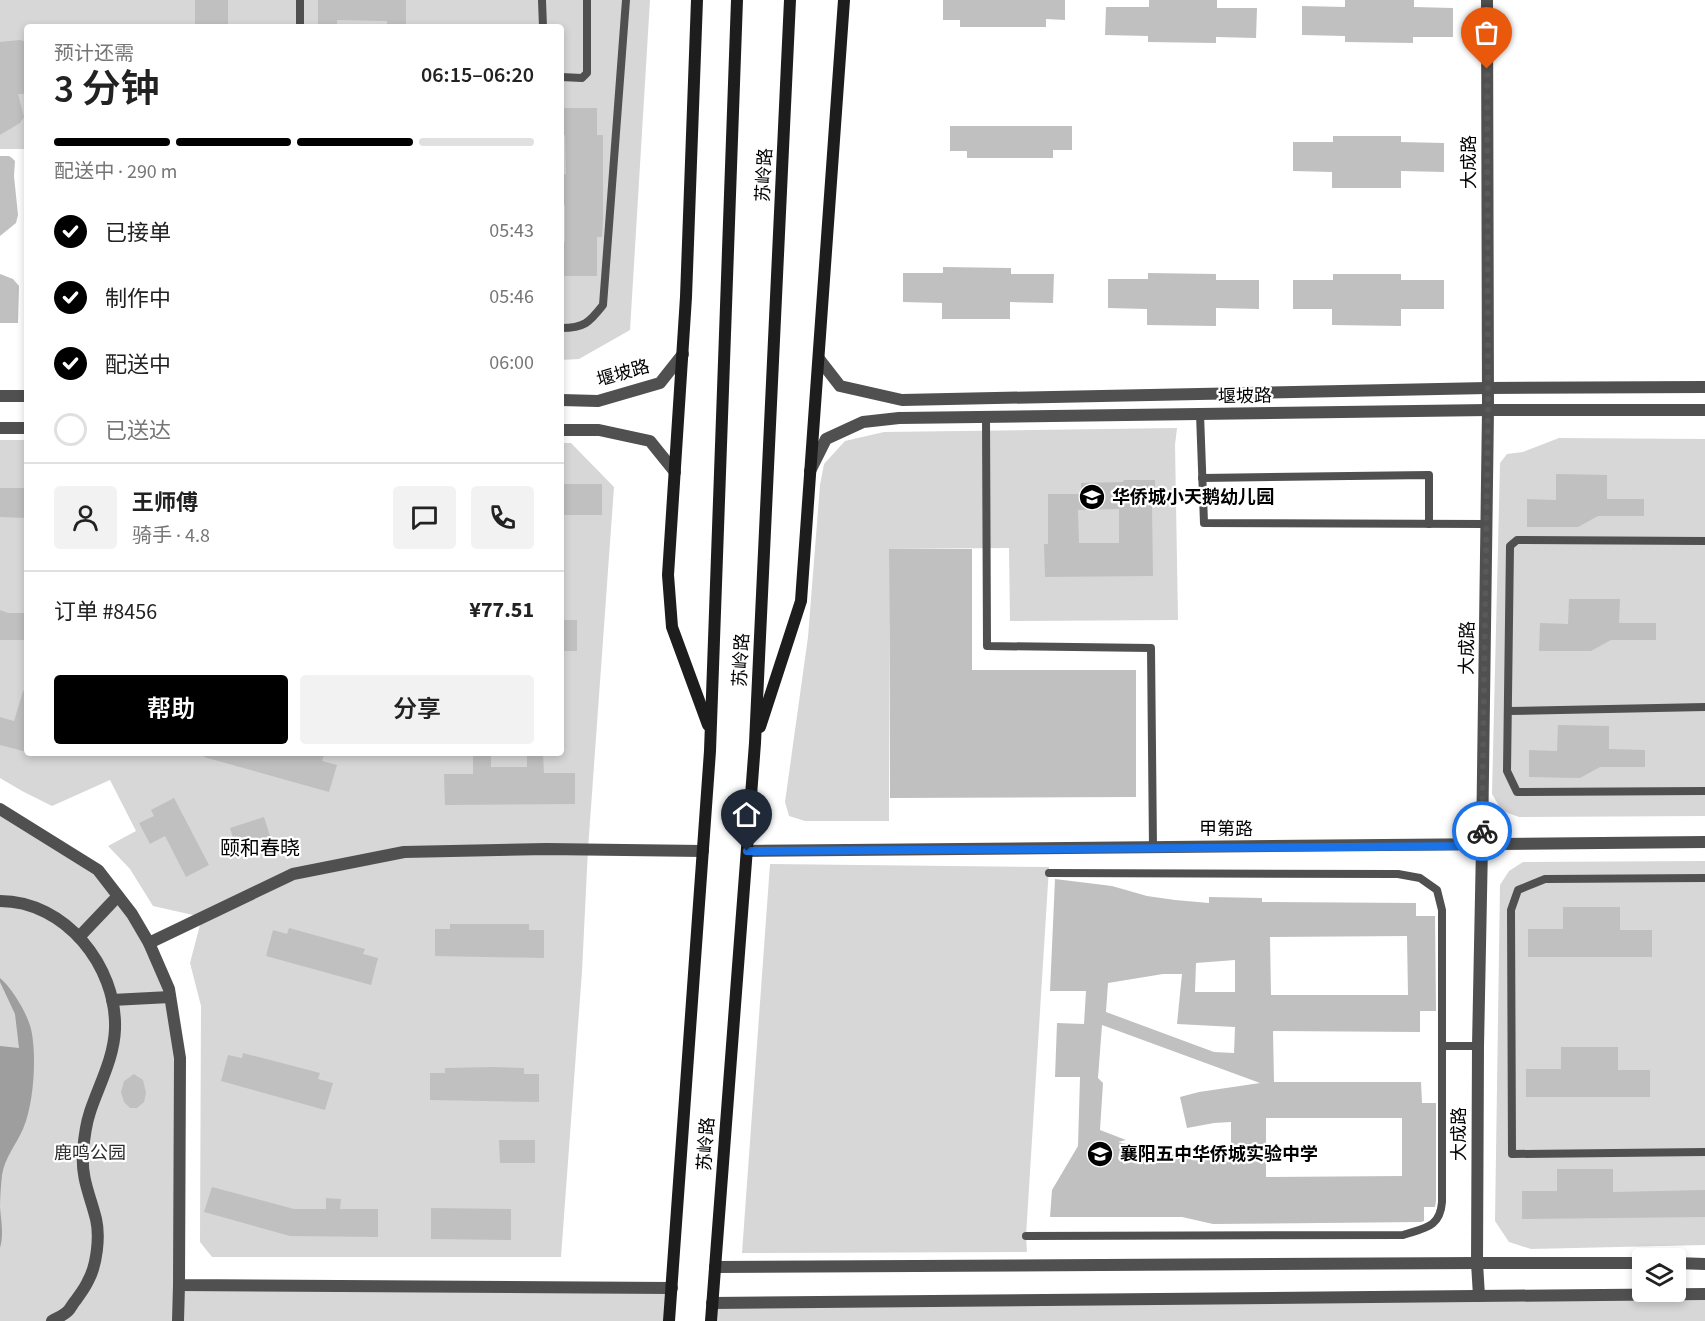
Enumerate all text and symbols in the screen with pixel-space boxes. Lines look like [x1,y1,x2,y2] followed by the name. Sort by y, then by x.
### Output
[1461,7,1512,69] pin
[1470,16,1503,49] icon: bag
[54,40,134,68] text: 预计还需
[421,59,534,91] text: 06:15–06:20
[54,62,160,118] text: 3 分钟
[1457,135,1482,189] street label: 大成路
[751,147,778,203] street label: 苏岭路
[54,158,177,186] text: 配送中 · 290 m
[54,215,87,248] icon: check
[105,217,171,249] text: 已接单
[489,217,534,245] text: 05:43
[54,281,87,314] icon: check
[105,283,171,315] text: 制作中
[489,283,534,311] text: 05:46
[54,347,87,380] icon: check
[105,349,171,381] text: 配送中
[489,349,534,377] text: 06:00
[594,354,653,393] street label: 堰坡路
[1218,384,1272,409] street label: 堰坡路
[105,415,171,447] text: 已送达
[1077,482,1107,512] school or university icon: 华侨城小天鹅幼儿园
[1112,485,1274,510] place label: 华侨城小天鹅幼儿园
[54,486,117,549] button: person
[393,486,456,549] button: chat
[471,486,534,549] button: phone
[132,487,198,519] text: 王师傅
[132,522,210,550] text: 骑手 · 4.8
[469,594,534,626] text: ¥77.51
[54,596,157,628] text: 订单 #8456
[1455,621,1480,675] street label: 大成路
[728,632,755,688] street label: 苏岭路
[54,675,288,744] button: 帮助
[300,675,534,744] button: 分享
[721,789,772,851] pin
[730,798,763,831] icon: home
[1452,801,1512,861] courier
[1466,815,1499,848] icon: bike
[1199,817,1253,842] street label: 甲第路
[220,835,300,863] district label: 颐和春晓
[1447,1107,1472,1161] street label: 大成路
[692,1116,721,1172] street label: 苏岭路
[1085,1139,1115,1169] school or university icon: 襄阳五中华侨城实验中学
[54,1141,126,1166] park label: 鹿鸣公园
[1120,1142,1318,1167] place label: 襄阳五中华侨城实验中学
[1632,1248,1686,1302] map controls
[1632,1248,1686,1302] button: layers

